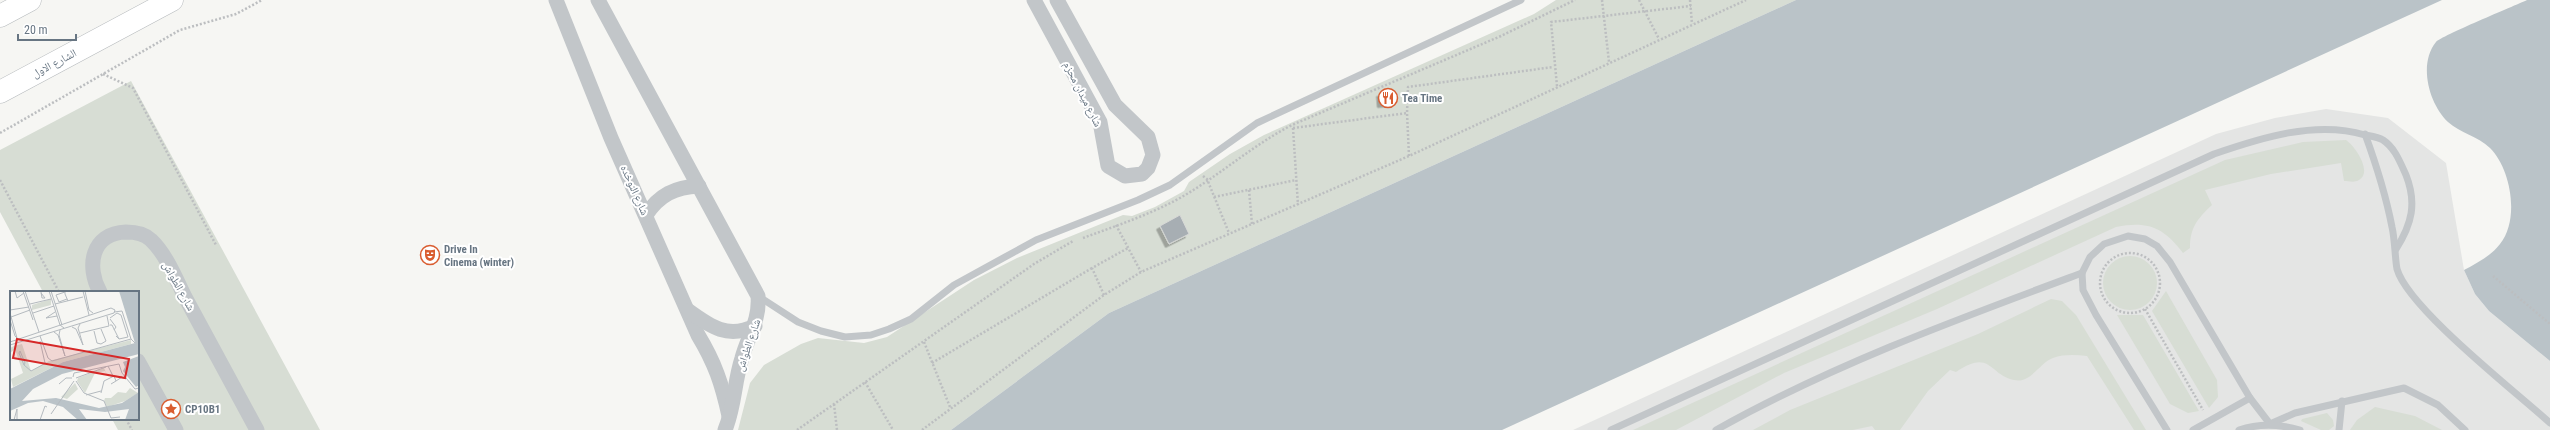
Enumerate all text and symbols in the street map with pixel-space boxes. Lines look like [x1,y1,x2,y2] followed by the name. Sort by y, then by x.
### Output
[18,16,76,42] scale bar
[24,23,48,37] text: 20 m
[30,46,79,81] street label: الشارع الاول
[1061,59,1105,129] street label: شارع ميدان محزم
[1377,87,1399,109] restaurant icon: Tea Time
[1402,92,1442,105] place label: Tea Time
[618,163,651,217] street label: شارع النوخده
[444,243,514,269] place label: Drive In Cinema (winter)
[419,244,441,266] theatre icon: Drive In Cinema (winter)
[160,259,197,313] street label: شارع الطواش
[10,291,139,420] inset map
[734,317,763,373] street label: شارع الطواش
[160,398,182,420] place icon: CP10B1
[185,403,220,416] place label: CP10B1

